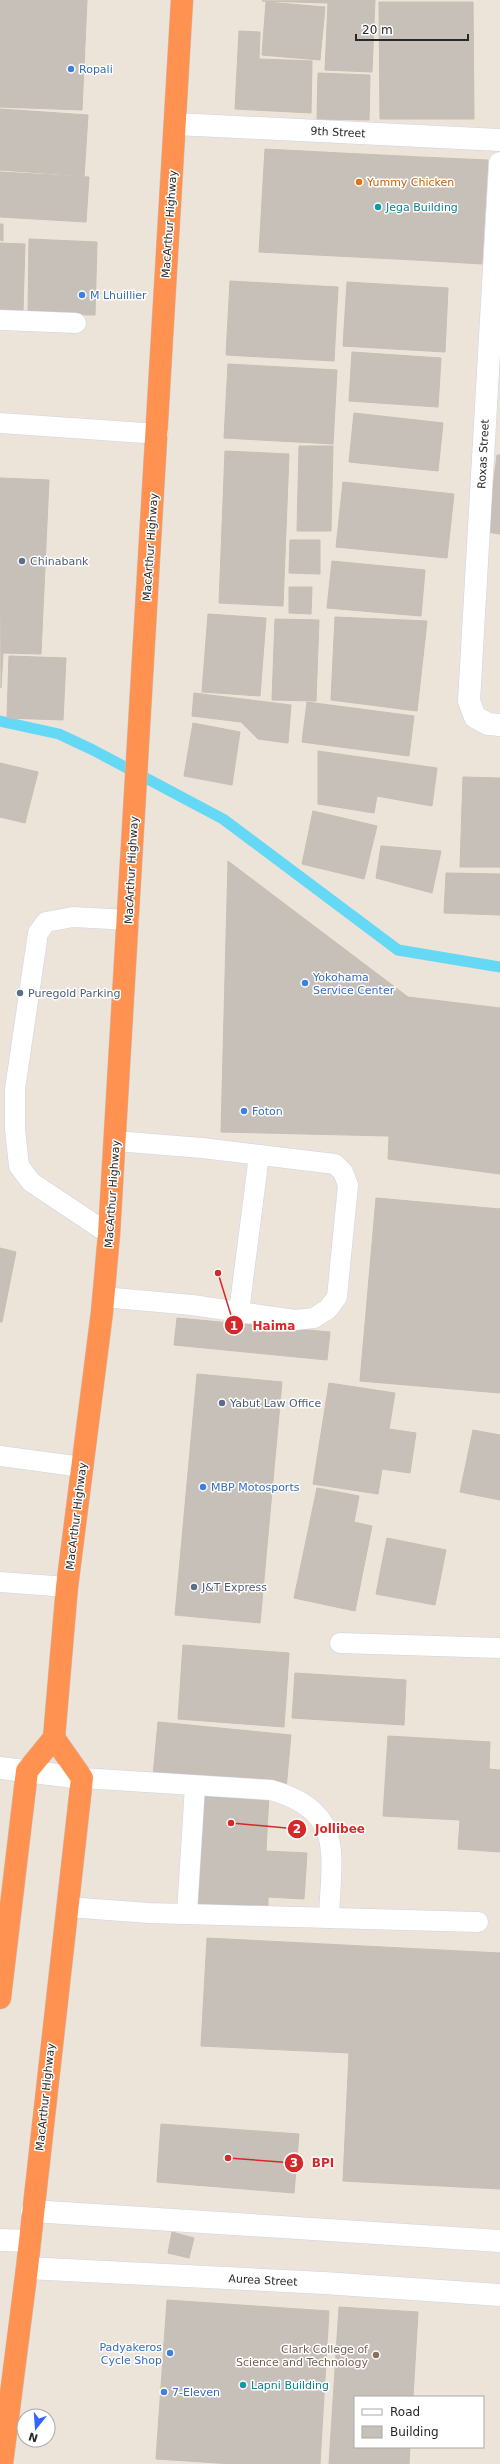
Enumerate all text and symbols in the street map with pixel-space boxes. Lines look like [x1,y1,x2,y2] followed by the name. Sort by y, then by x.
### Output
[356,16,468,42] scale bar
[362,23,393,37] text: 20 m
[79,63,113,76] place label: Ropali
[66,64,76,74] marker: Ropali
[310,125,367,140] street label: 9th Street
[159,169,180,278] street label: MacArthur Highway
[366,176,454,189] place label: Yummy Chicken
[354,177,364,187] marker: Yummy Chicken
[385,201,458,214] place label: Jega Building
[373,202,383,212] marker: Jega Building
[90,289,147,302] place label: M Lhuillier
[77,290,87,300] marker: M Lhuillier
[475,418,492,489] street label: Roxas Street
[140,492,161,601] street label: MacArthur Highway
[30,555,89,568] place label: Chinabank
[17,556,27,566] marker: Chinabank
[122,815,141,924] street label: MacArthur Highway
[312,971,395,997] place label: Yokohama Service Center
[300,978,310,988] marker: Yokohama Service Center
[28,987,121,1000] place label: Puregold Parking
[15,988,25,998] marker: Puregold Parking
[252,1105,283,1118] place label: Foton
[239,1106,249,1116] marker: Foton
[102,1139,123,1248] street label: MacArthur Highway
[224,1313,303,1337] callout: Haima
[230,1319,238,1333] text: 1
[253,1319,295,1333] text: Haima
[229,1397,321,1410] place label: Yabut Law Office
[217,1398,227,1408] marker: Yabut Law Office
[63,1461,90,1571] street label: MacArthur Highway
[211,1481,300,1494] place label: MBP Motosports
[198,1482,208,1492] marker: MBP Motosports
[201,1581,267,1594] place label: J&T Express
[189,1582,199,1592] marker: J&T Express
[287,1817,373,1841] callout: Jollibee
[293,1822,301,1836] text: 2
[314,1822,365,1836] text: Jollibee
[33,2042,58,2152] street label: MacArthur Highway
[284,2151,343,2175] callout: BPI
[290,2156,298,2170] text: 3
[312,2156,334,2170] text: BPI
[228,2272,299,2289] street label: Aurea Street
[99,2341,162,2367] place label: Padyakeros Cycle Shop
[236,2343,369,2369] place label: Clark College of Science and Technology
[165,2348,175,2358] marker: Padyakeros Cycle Shop
[371,2350,381,2360] marker: Clark College of Science and Technology
[251,2379,329,2392] place label: Lapni Building
[238,2380,248,2390] marker: Lapni Building
[172,2386,220,2399] place label: 7-Eleven
[159,2387,169,2397] marker: 7-Eleven
[354,2396,484,2448] legend
[390,2405,420,2419] text: Road
[16,2408,56,2448] north arrow
[390,2425,439,2439] text: Building
[27,2430,40,2445] text: N

